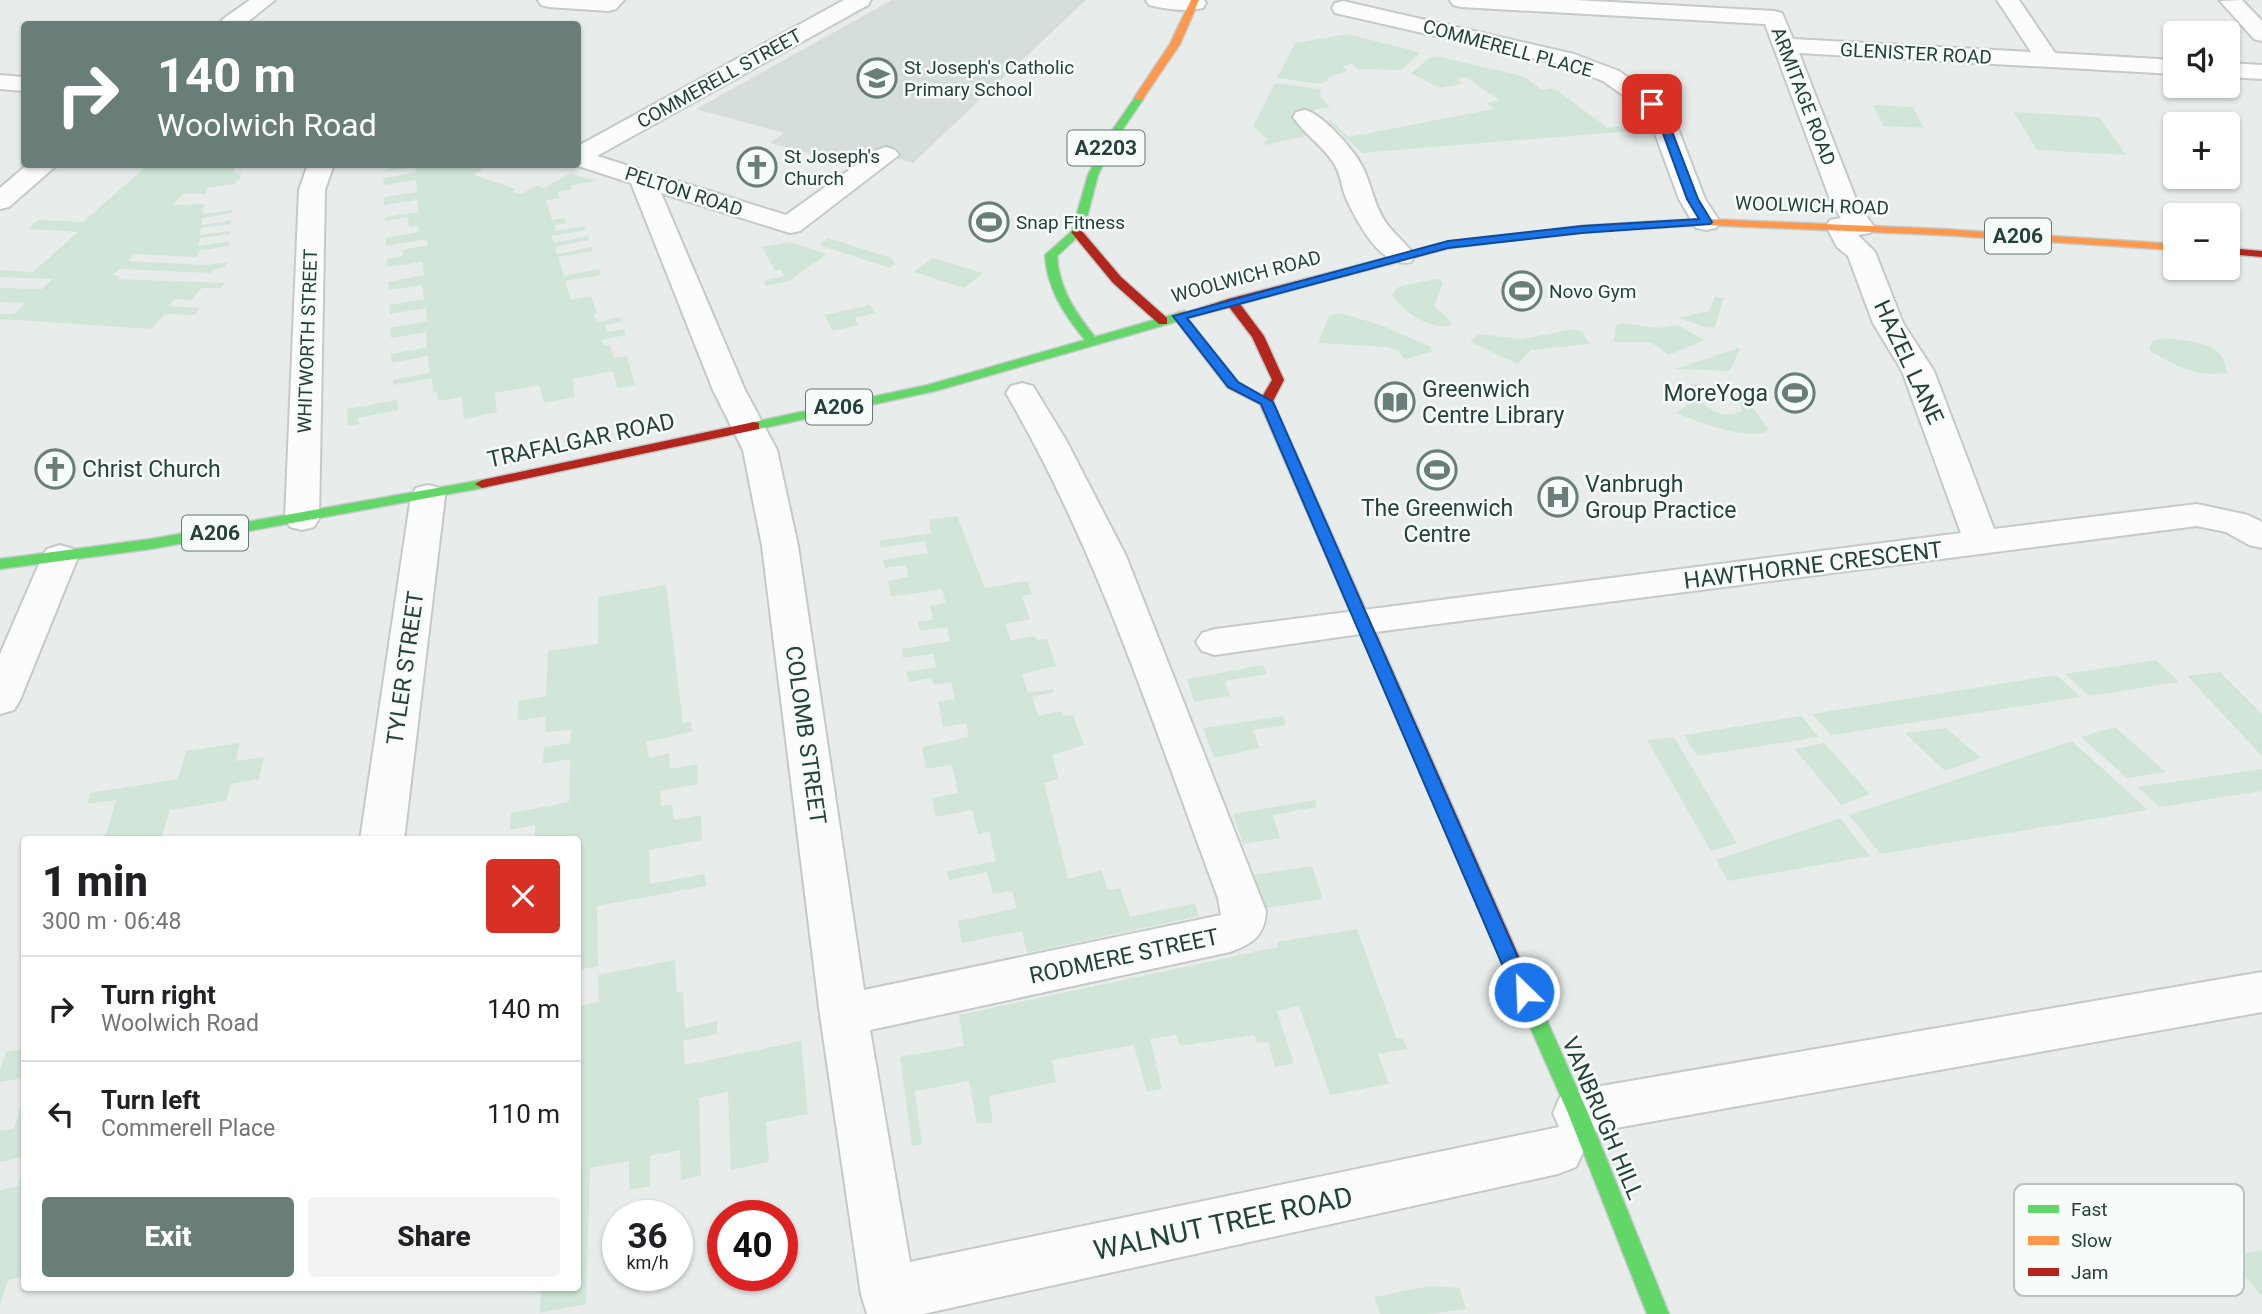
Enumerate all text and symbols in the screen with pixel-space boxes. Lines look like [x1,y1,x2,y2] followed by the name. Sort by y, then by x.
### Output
[1420,15,1596,82] street label: COMMERELL PLACE
[2163,21,2240,280] map controls
[2163,21,2240,98] button: sound
[633,24,806,133] street label: COMMERELL STREET
[1767,24,1841,169] street label: ARMITAGE ROAD
[1839,38,1992,69] street label: GLENISTER ROAD
[157,47,296,104] text: 140 m
[42,49,133,140] icon: right
[904,56,1074,101] place label: St Joseph's Catholic Primary School
[856,57,898,99] school or university icon: St Joseph's Catholic Primary School
[1622,74,1682,134] pin
[1633,85,1671,123] icon: arrive
[157,106,377,144] text: Woolwich Road
[2163,112,2240,189] button: +
[1068,130,1144,166] road number: A2203
[784,145,880,190] place label: St Joseph's Church
[736,146,778,188] church icon: St Joseph's Church
[622,162,746,221] street label: PELTON ROAD
[1735,191,1889,220] street label: WOOLWICH ROAD
[968,201,1010,243] sports icon: Snap Fitness
[2163,203,2240,280] button: −
[1016,211,1125,234] place label: Snap Fitness
[1985,218,2051,254] road number: A206
[1169,245,1323,308] street label: WOOLWICH ROAD
[293,248,322,434] street label: WHITWORTH STREET
[1501,270,1543,312] sports icon: Novo Gym
[1549,280,1636,303] place label: Novo Gym
[1868,296,1949,428] street label: HAZEL LANE
[1774,372,1816,414] sports icon: MoreYoga
[1422,376,1565,429] place label: Greenwich Centre Library
[1663,380,1768,407] place label: MoreYoga
[1374,381,1416,423] library icon: Greenwich Centre Library
[806,390,872,424] road number: A206
[485,407,677,474] street label: TRAFALGAR ROAD
[34,448,76,490] church icon: Christ Church
[1416,449,1458,491] sports icon: The Greenwich Centre
[82,456,221,483] place label: Christ Church
[1585,471,1736,524] place label: Vanbrugh Group Practice
[1537,476,1579,518] hospital icon: Vanbrugh Group Practice
[1361,495,1513,548] place label: The Greenwich Centre
[182,516,248,550] road number: A206
[1682,536,1944,595] street label: HAWTHORNE CRESCENT
[381,589,430,747] street label: TYLER STREET
[780,644,831,826] street label: COLOMB STREET
[42,857,148,906] text: 1 min
[486,859,560,933] button: close
[42,908,181,935] text: 300 m · 06:48
[1027,923,1221,990] street label: RODMERE STREET
[1487,955,1561,1029] position arrow
[101,980,216,1010] text: Turn right
[42,990,80,1028] icon: right
[487,994,560,1024] text: 140 m
[101,1010,259,1037] text: Woolwich Road
[1556,1033,1649,1203] street label: VANBRUGH HILL
[101,1085,200,1115] text: Turn left
[42,1095,80,1133] icon: left
[487,1099,560,1129] text: 110 m
[101,1115,275,1142] text: Commerell Place
[1091,1180,1356,1267] street label: WALNUT TREE ROAD
[2014,1184,2244,1296] legend
[42,1197,294,1277] button: Exit
[308,1197,560,1277] button: Share
[2071,1198,2108,1221] text: Fast
[707,1200,798,1291] speed limit sign: 40
[627,1216,668,1257] text: 36
[2071,1229,2112,1252] text: Slow
[626,1252,669,1273] text: km/h
[2071,1261,2108,1284] text: Jam

